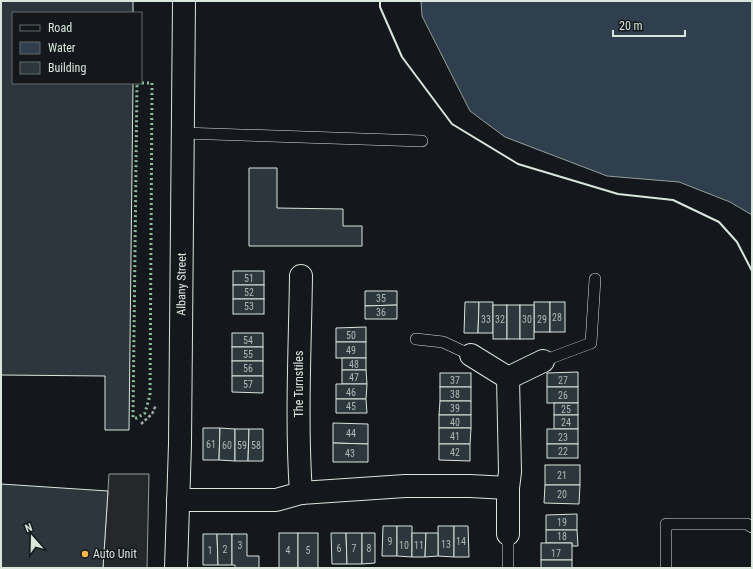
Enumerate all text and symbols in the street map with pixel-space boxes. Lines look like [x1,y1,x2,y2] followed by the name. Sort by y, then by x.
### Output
[12,12,142,84] legend
[613,12,685,38] scale bar
[619,19,643,33] text: 20 m
[48,21,72,35] text: Road
[48,41,76,55] text: Water
[48,61,86,75] text: Building
[174,252,189,316] street label: Albany Street
[244,273,254,284] house number: 51
[244,287,254,298] house number: 52
[376,293,386,304] house number: 35
[244,301,254,312] house number: 53
[376,307,386,318] house number: 36
[552,312,562,323] house number: 28
[481,314,491,325] house number: 33
[495,314,505,325] house number: 32
[522,314,532,325] house number: 30
[537,314,547,325] house number: 29
[346,330,356,341] house number: 50
[243,335,253,346] house number: 54
[346,345,356,356] house number: 49
[243,349,253,360] house number: 55
[292,351,306,417] street label: The Turnstiles
[349,359,359,370] house number: 48
[243,363,253,374] house number: 56
[349,372,359,383] house number: 47
[450,375,460,386] house number: 37
[558,375,568,386] house number: 27
[243,379,253,390] house number: 57
[346,387,356,398] house number: 46
[450,389,460,400] house number: 38
[558,390,568,401] house number: 26
[346,401,356,412] house number: 45
[450,403,460,414] house number: 39
[561,404,571,415] house number: 25
[450,417,460,428] house number: 40
[561,417,571,428] house number: 24
[346,428,356,439] house number: 44
[450,431,460,442] house number: 41
[558,432,568,443] house number: 23
[206,439,216,450] house number: 61
[222,440,232,451] house number: 60
[237,440,247,451] house number: 59
[251,440,261,451] house number: 58
[558,446,568,457] house number: 22
[450,447,460,458] house number: 42
[345,448,355,459] house number: 43
[557,470,567,481] house number: 21
[557,489,567,500] house number: 20
[12,517,52,557] north arrow
[557,517,567,528] house number: 19
[23,521,34,535] text: N
[557,531,567,542] house number: 18
[388,536,393,547] house number: 9
[456,536,466,547] house number: 14
[441,539,451,550] house number: 13
[238,540,243,551] house number: 3
[399,540,409,551] house number: 10
[414,540,424,551] house number: 11
[337,543,342,554] house number: 6
[352,543,357,554] house number: 7
[367,543,372,554] house number: 8
[223,544,228,555] house number: 2
[208,545,212,556] house number: 1
[286,545,291,556] house number: 4
[306,545,311,556] house number: 5
[93,547,137,561] place label: Auto Unit
[551,548,561,559] house number: 17
[80,549,90,559] marker: Auto Unit

